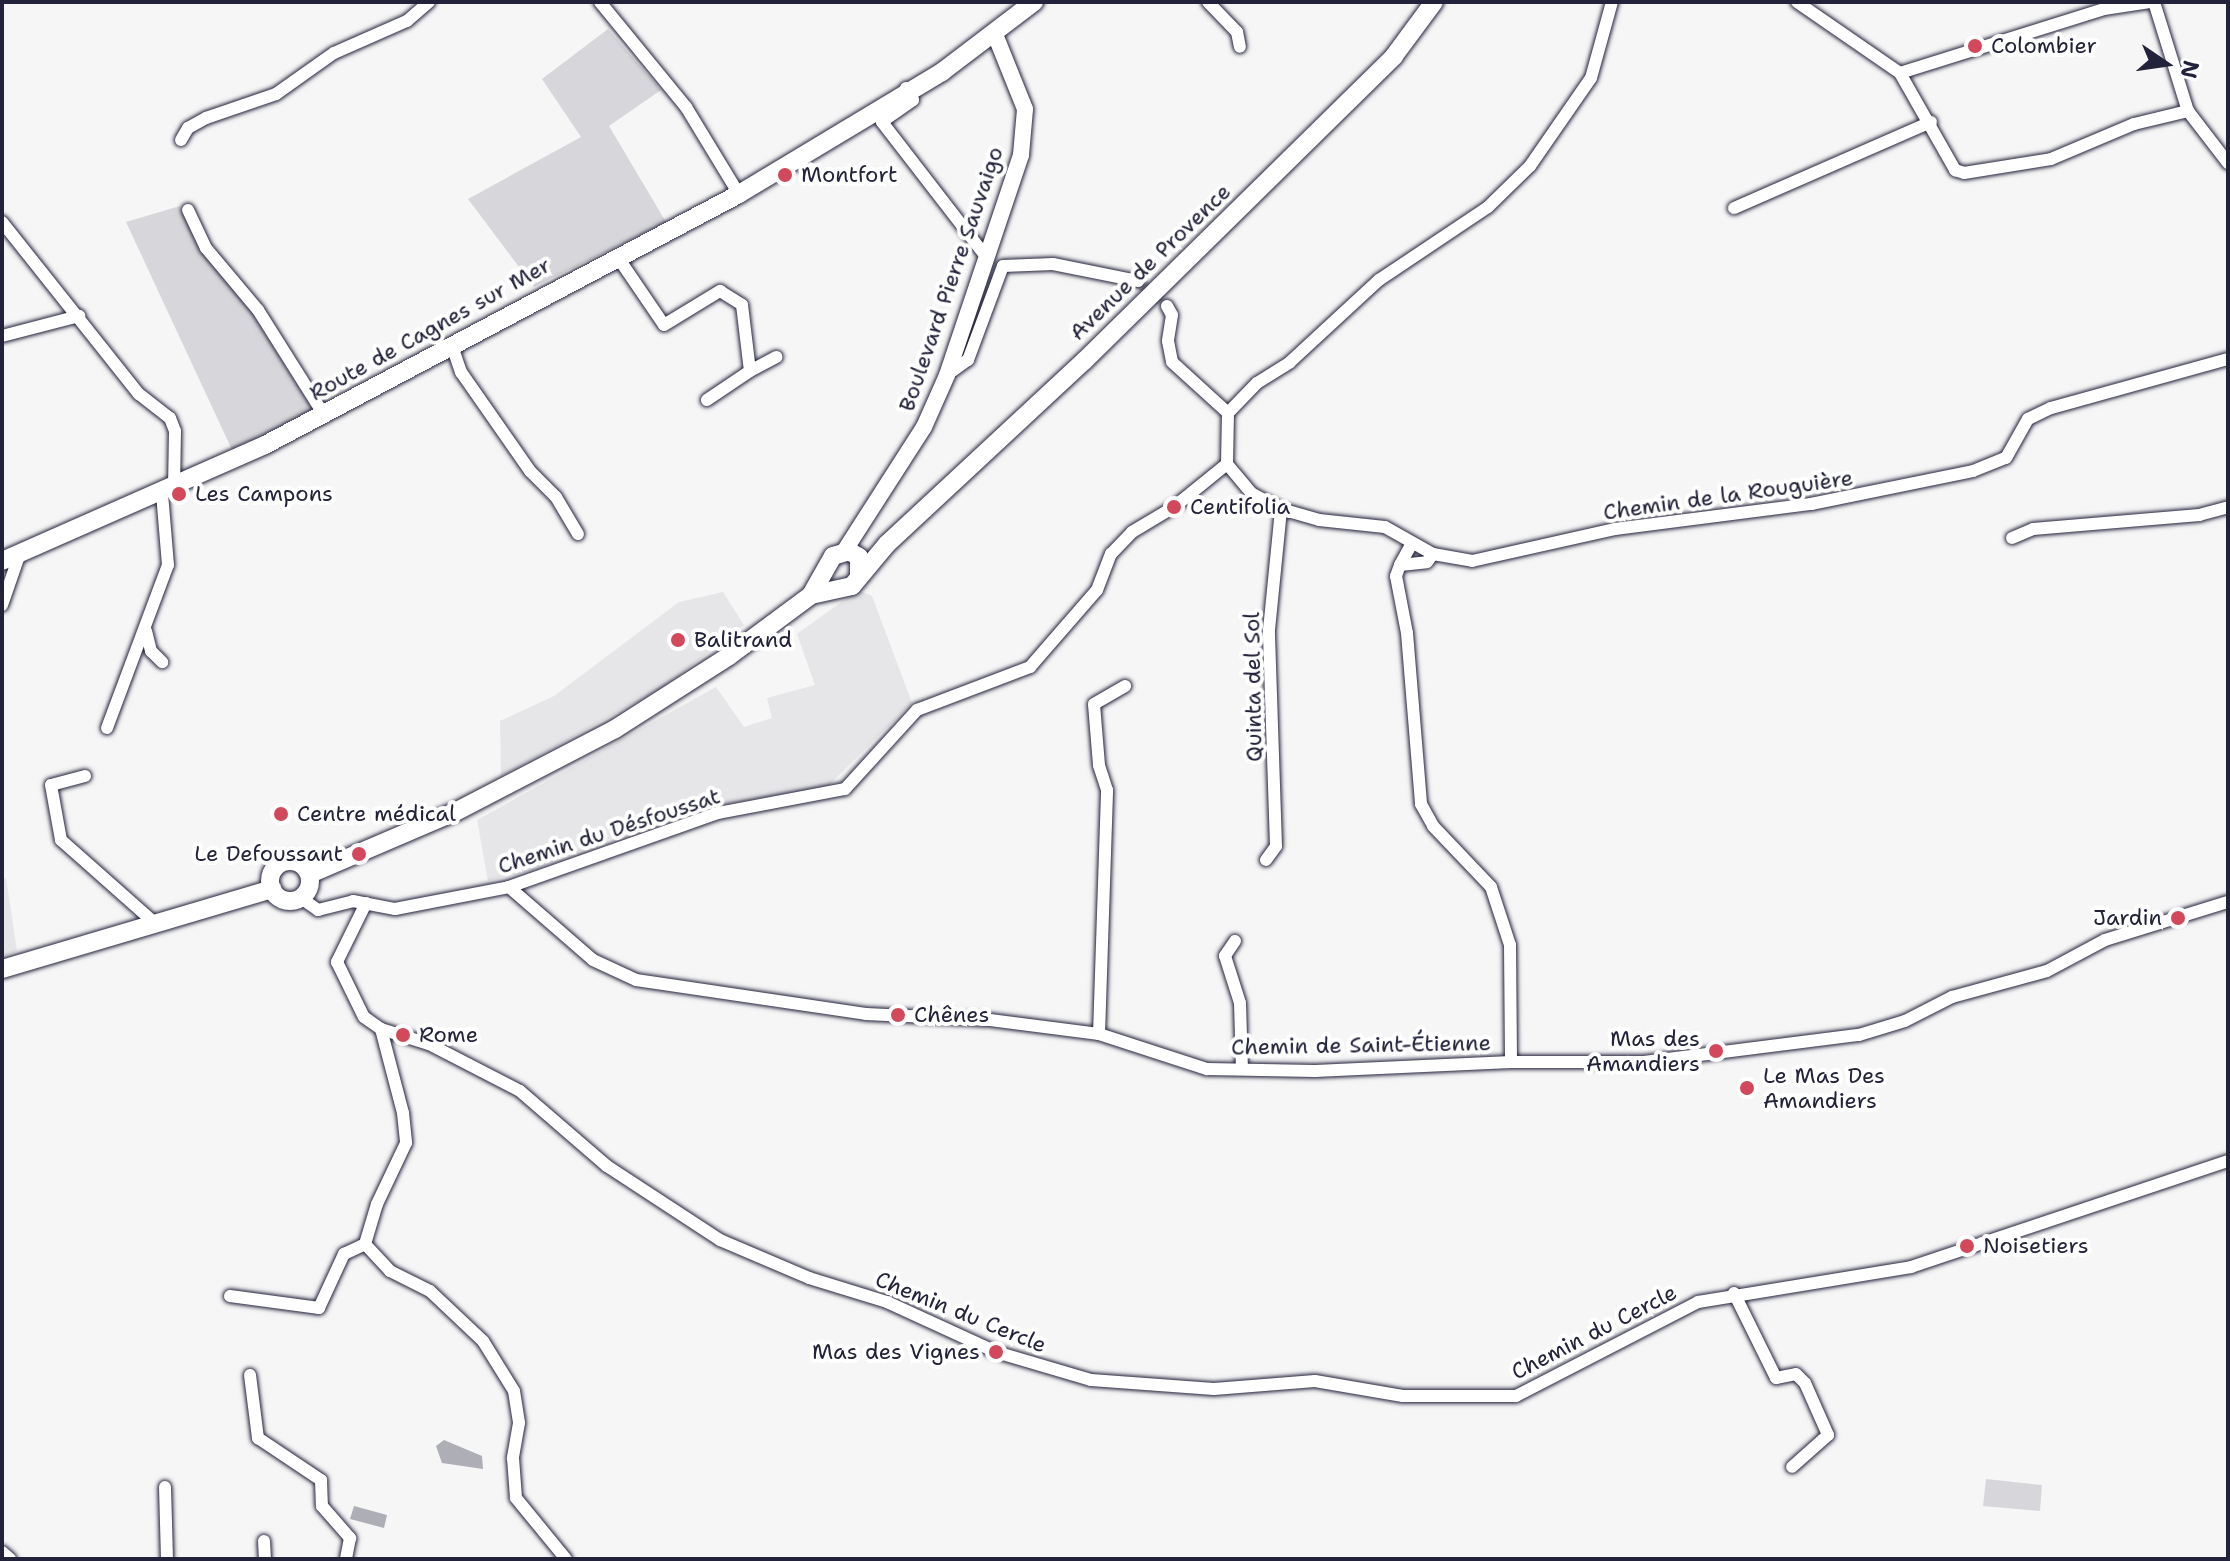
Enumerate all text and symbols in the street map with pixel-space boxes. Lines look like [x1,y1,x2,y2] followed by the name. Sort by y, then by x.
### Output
[2126,24,2206,104] north arrow
[1991,33,2097,59] place label: Colombier
[1966,37,1984,55] marker: Colombier
[2174,58,2206,81] text: N
[893,143,1009,415] street label: Boulevard Pierre Sauvaigo
[801,162,898,188] place label: Montfort
[776,166,794,184] marker: Montfort
[1064,178,1236,346] street label: Avenue de Provence
[305,252,555,406] street label: Route de Cagnes sur Mer
[1601,464,1855,526] street label: Chemin de la Rouguière
[195,481,333,507] place label: Les Campons
[170,485,188,503] marker: Les Campons
[1190,494,1290,520] place label: Centifolia
[1165,498,1183,516] marker: Centifolia
[1238,612,1268,762] street label: Quinta del Sol
[694,627,792,653] place label: Balitrand
[669,631,687,649] marker: Balitrand
[494,783,724,879] street label: Chemin du Désfoussat
[297,801,456,827] place label: Centre médical
[272,805,290,823] marker: Centre médical
[194,841,343,867] place label: Le Defoussant
[350,845,368,863] marker: Le Defoussant
[2093,905,2162,931] place label: Jardin
[2169,909,2187,927] marker: Jardin
[914,1002,989,1028] place label: Chênes
[889,1006,907,1024] marker: Chênes
[419,1022,478,1048] place label: Rome
[1586,1025,1700,1076] place label: Mas des Amandiers
[394,1026,412,1044] marker: Rome
[1231,1030,1491,1060] street label: Chemin de Saint-Étienne
[1707,1042,1725,1060] marker: Mas des Amandiers
[1763,1062,1885,1114] place label: Le Mas Des Amandiers
[1738,1079,1756,1097] marker: Le Mas Des Amandiers
[1983,1233,2089,1259] place label: Noisetiers
[1958,1237,1976,1255] marker: Noisetiers
[872,1266,1050,1358] street label: Chemin du Cercle
[1507,1279,1681,1385] street label: Chemin du Cercle
[812,1339,980,1365] place label: Mas des Vignes
[987,1343,1005,1361] marker: Mas des Vignes

